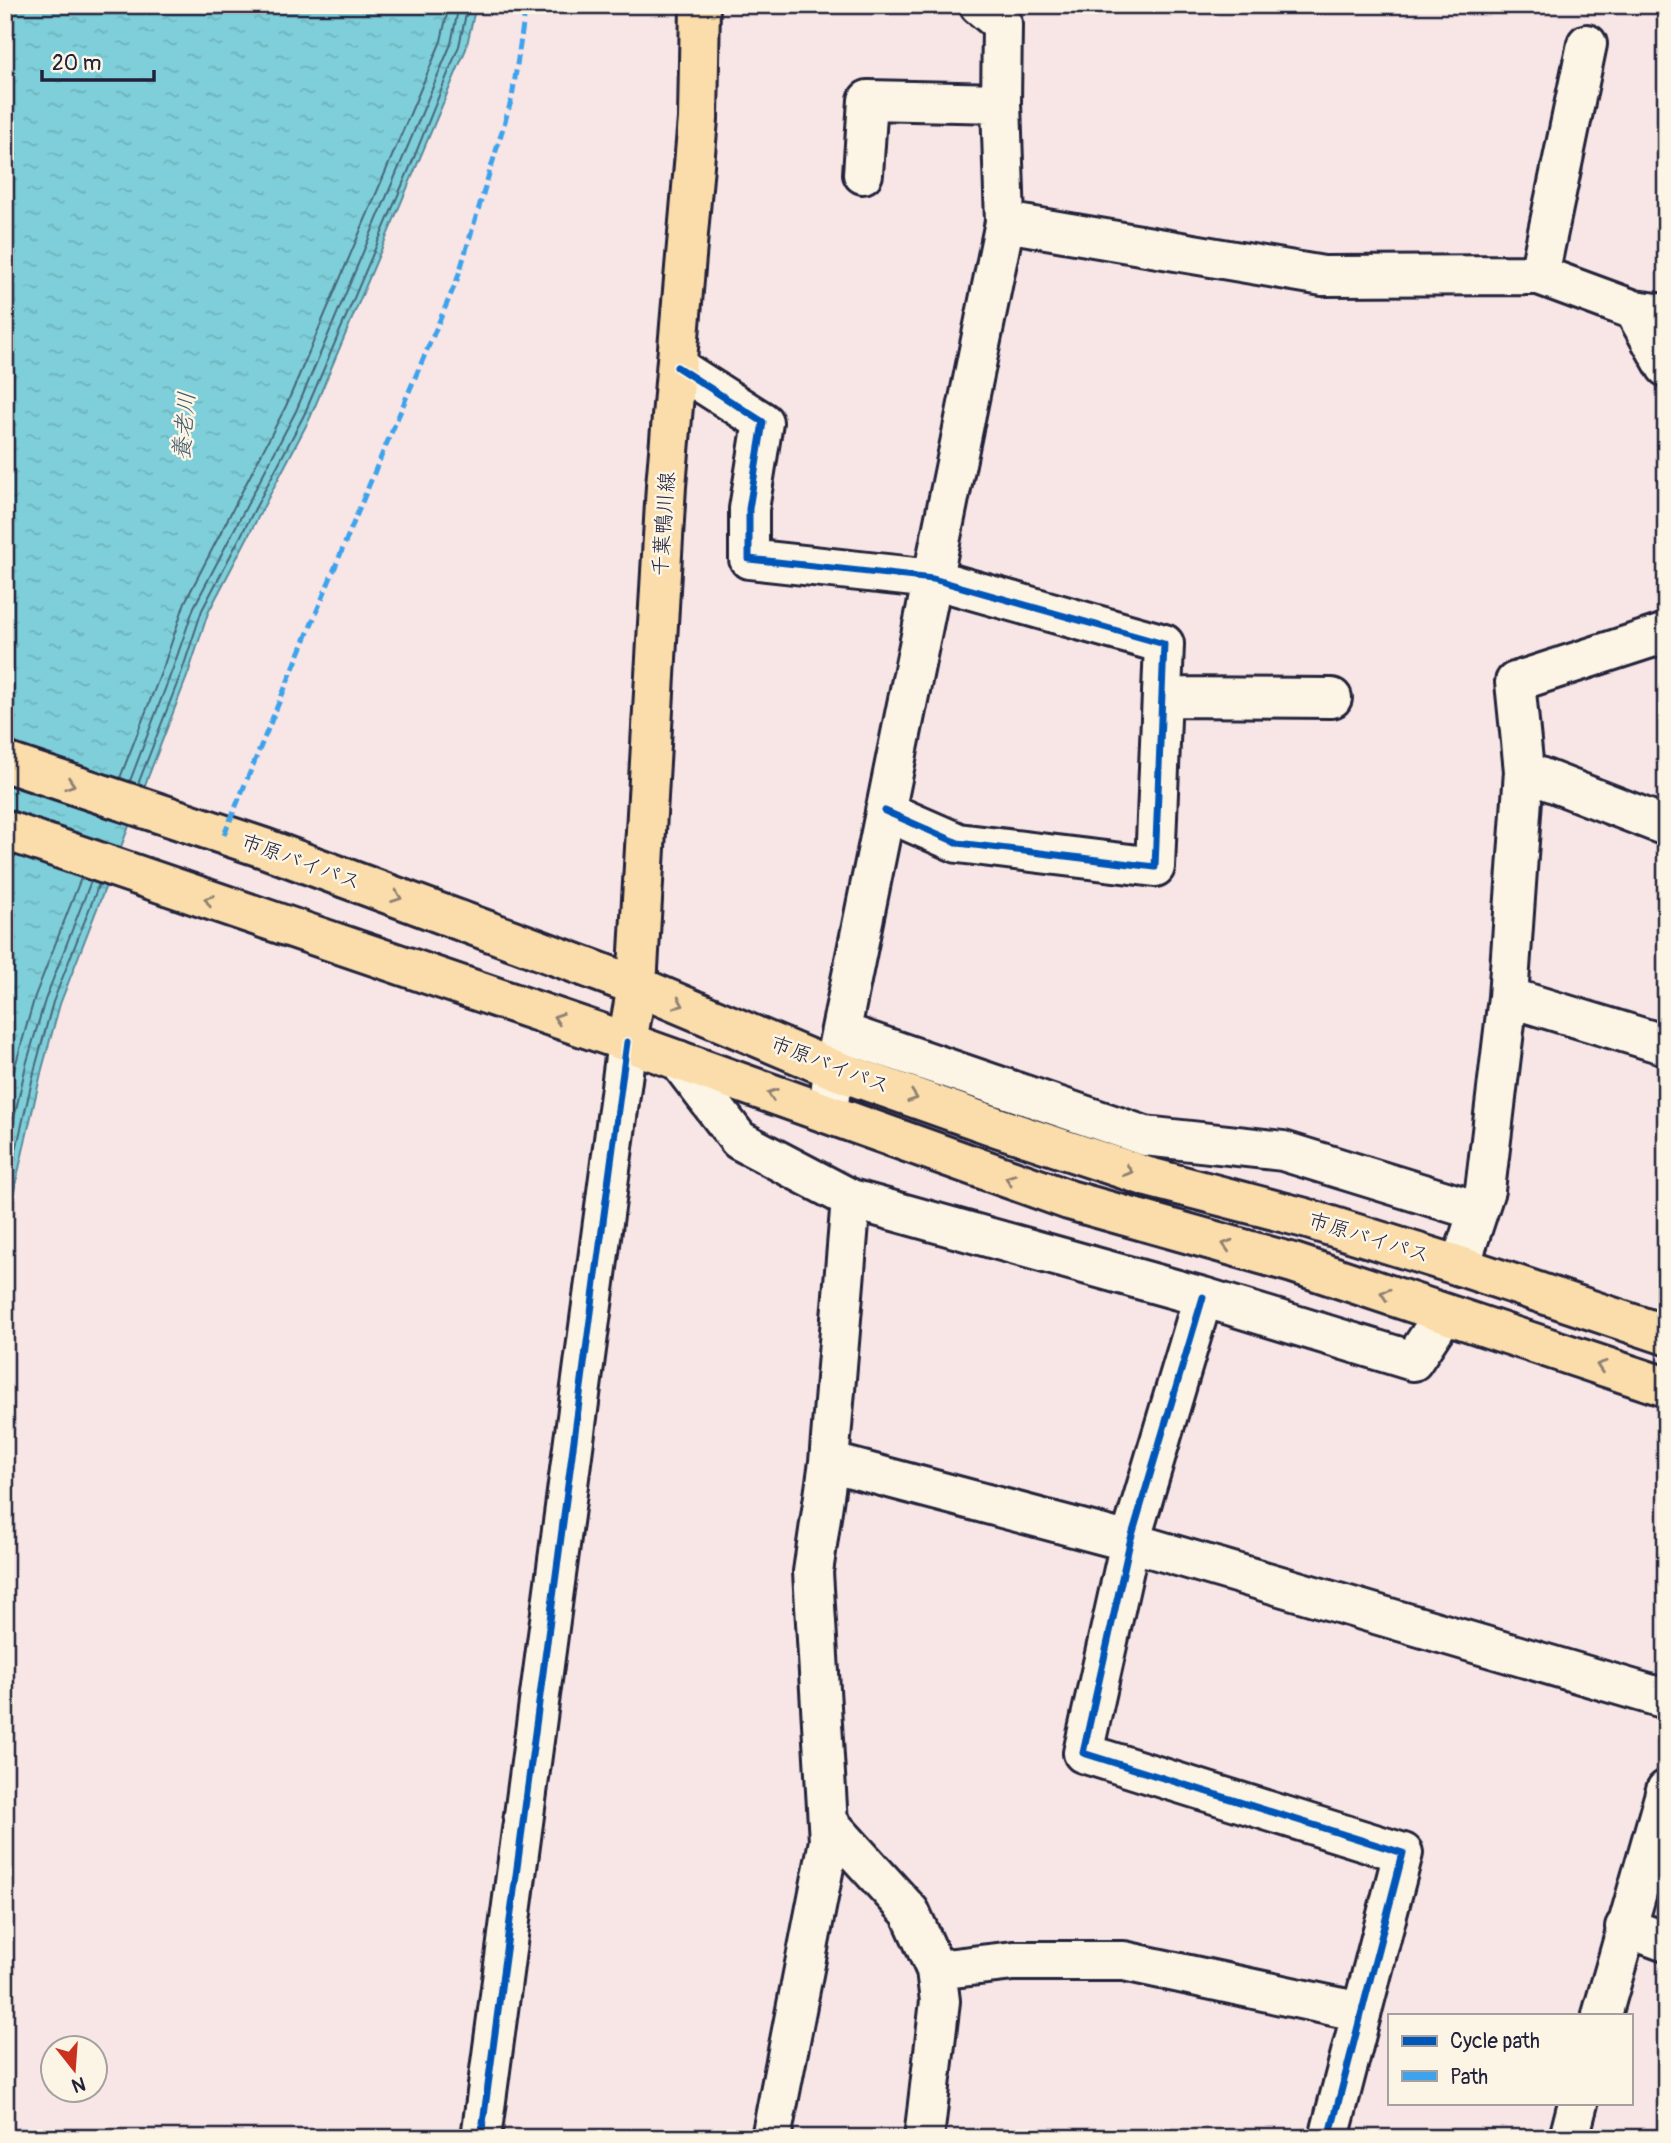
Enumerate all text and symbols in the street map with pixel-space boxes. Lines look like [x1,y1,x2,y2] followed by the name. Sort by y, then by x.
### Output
[42,38,154,82] scale bar
[52,50,101,77] text: 20 m
[167,390,201,462] water label: 養老川
[647,471,681,577] street label: 千葉鴨川線
[64,775,76,790] one-way arrow
[237,828,365,896] street label: 市原バイパス
[391,889,403,903] one-way arrow
[203,894,215,908] one-way arrow
[672,996,684,1010] one-way arrow
[552,1012,564,1026] one-way arrow
[767,1030,893,1100] street label: 市原バイパス
[767,1088,779,1102] one-way arrow
[906,1089,918,1103] one-way arrow
[1121,1163,1134,1177] one-way arrow
[1004,1173,1016,1187] one-way arrow
[1305,1207,1433,1269] street label: 市原バイパス
[1221,1238,1233,1253] one-way arrow
[1379,1288,1392,1302] one-way arrow
[1595,1360,1608,1374] one-way arrow
[1388,2014,1632,2104] legend
[1450,2028,1540,2055] text: Cycle path
[38,2035,108,2104] north arrow
[1450,2064,1488,2091] text: Path
[69,2071,88,2098] text: N

